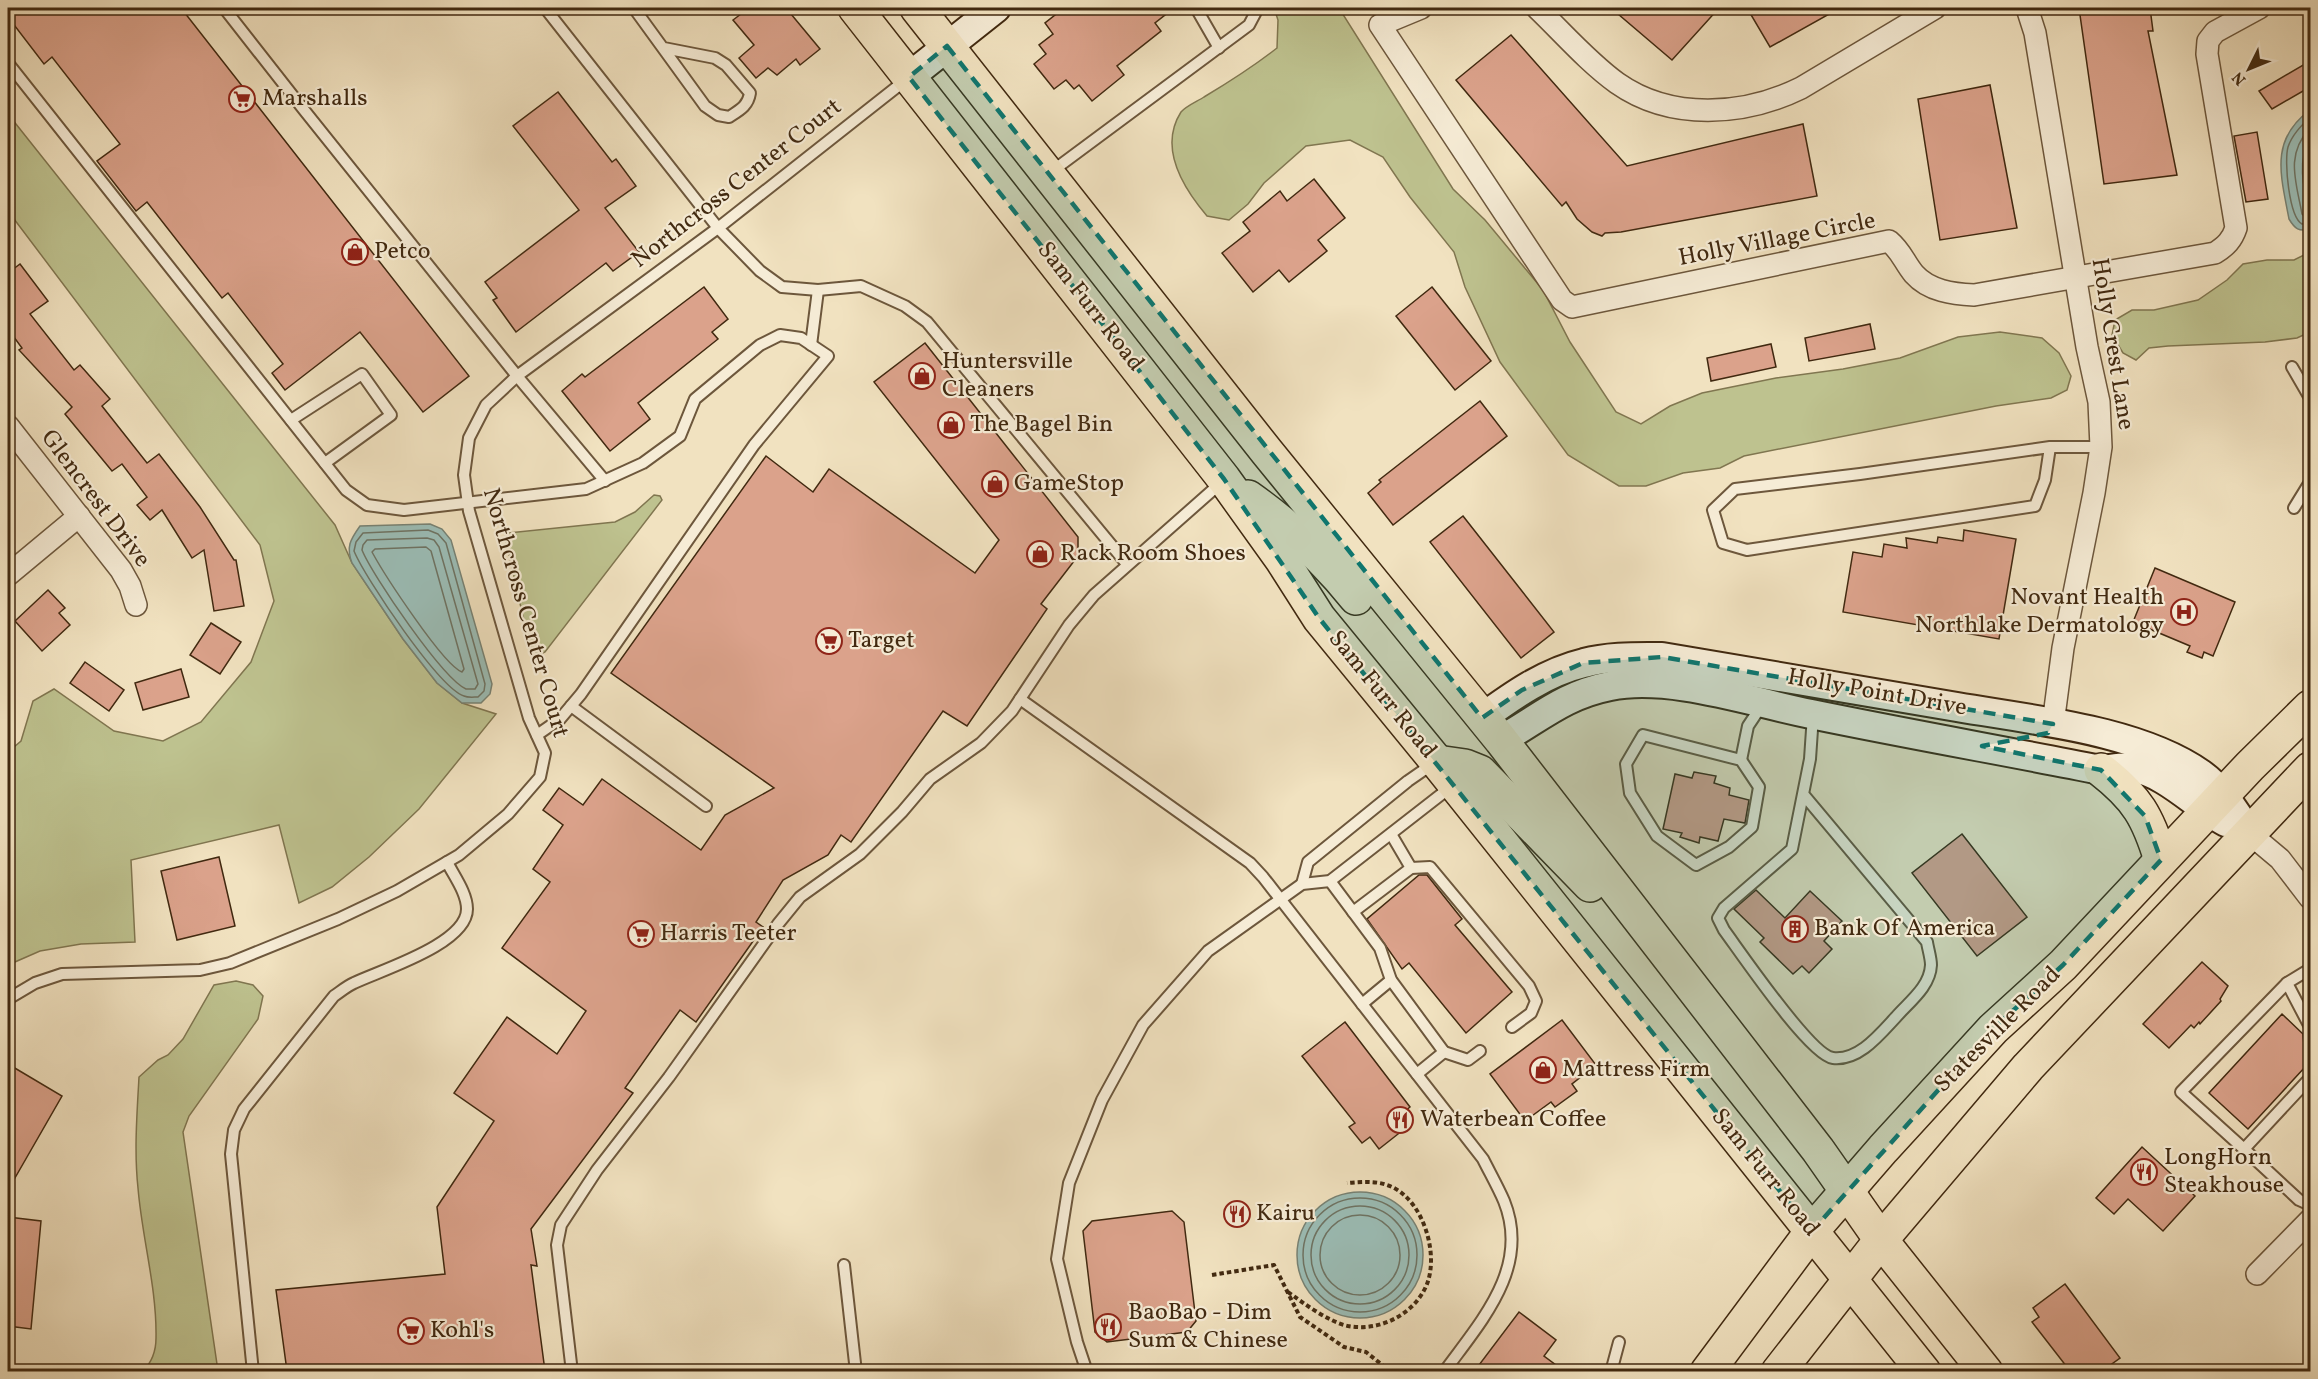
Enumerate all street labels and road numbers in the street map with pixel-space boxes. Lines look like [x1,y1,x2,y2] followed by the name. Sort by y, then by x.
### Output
[625,91,849,277] street label: Northcross Center Court
[1676,204,1878,276] street label: Holly Village Circle
[1028,235,1152,379] street label: Sam Furr Road
[2082,256,2142,432] street label: Holly Crest Lane
[32,423,158,575] street label: Glencrest Drive
[473,484,577,742] street label: Northcross Center Court
[1320,623,1444,767] street label: Sam Furr Road
[1785,660,1969,726] street label: Holly Point Drive
[1927,959,2069,1101] street label: Statesville Road
[1703,1101,1827,1245] street label: Sam Furr Road

